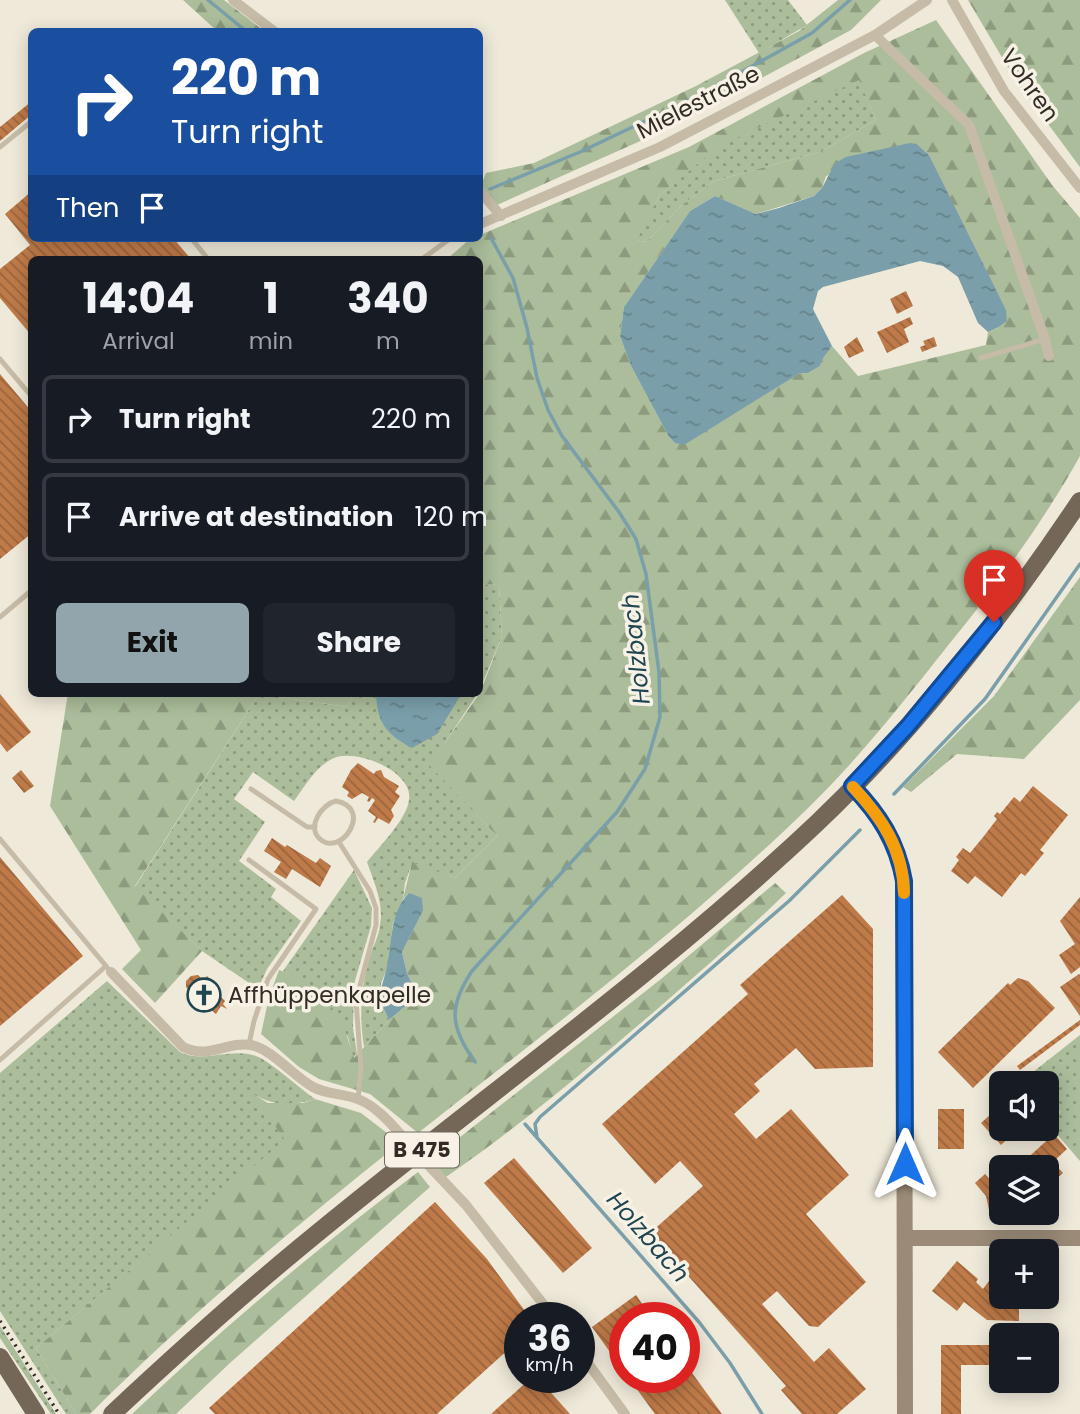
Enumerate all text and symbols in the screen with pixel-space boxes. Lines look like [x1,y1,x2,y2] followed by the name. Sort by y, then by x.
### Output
[993,42,1067,128] street label: Vohren
[171,44,321,112] text: 220 m
[56,56,147,147] icon: right
[631,57,765,147] street label: Mielestraße
[171,109,323,154] text: Turn right
[133,189,171,227] icon: arrive
[56,190,119,226] text: Then
[82,269,194,328] text: 14:04
[263,269,279,328] text: 1
[347,269,429,328] text: 340
[102,325,175,357] text: Arrival
[249,325,293,357] text: min
[376,325,400,357] text: m
[60,400,98,438] icon: right
[119,401,251,437] text: Turn right
[371,401,451,437] text: 220 m
[60,498,98,536] icon: arrive
[119,499,394,535] text: Arrive at destination
[415,499,488,535] text: 120 m
[964,550,1024,622] pin
[975,561,1013,599] icon: arrive
[613,592,658,706] water label: Holzbach
[56,603,249,683] button: Exit
[263,603,455,683] button: Share
[185,976,223,1014] church icon: Affhüppenkapelle
[228,979,431,1011] place label: Affhüppenkapelle
[989,1071,1059,1393] map controls
[989,1071,1059,1141] button: sound
[868,1127,942,1201] position arrow
[385,1132,459,1168] road number: B 475
[989,1155,1059,1225] button: layers
[599,1184,697,1289] water label: Holzbach
[989,1239,1059,1309] button: +
[609,1302,700,1393] speed limit sign: 40
[528,1314,571,1363] text: 36
[989,1323,1059,1393] button: −
[526,1352,573,1377] text: km/h

